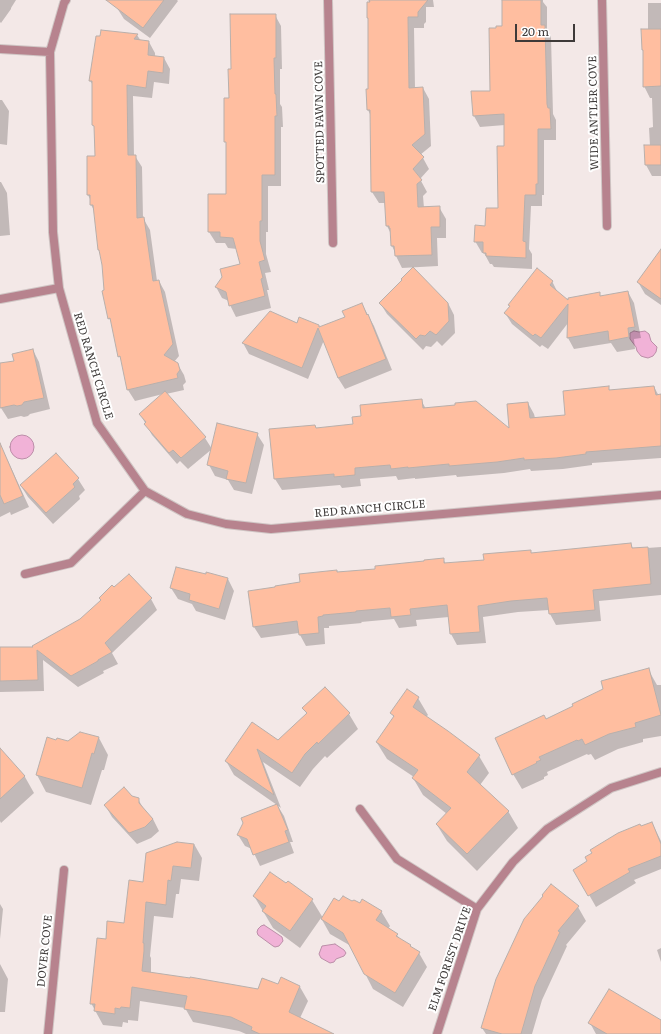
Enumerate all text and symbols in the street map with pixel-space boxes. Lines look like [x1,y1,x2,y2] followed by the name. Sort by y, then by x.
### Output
[517,16,577,42] scale bar
[522,22,549,40] text: 20 m
[586,56,602,170] street label: WIDE ANTLER COVE
[312,61,328,183] street label: SPOTTED FAWN COVE
[70,311,116,421] street label: RED RANCH CIRCLE
[314,498,426,520] street label: RED RANCH CIRCLE
[426,905,474,1013] street label: ELM FOREST DRIVE
[35,914,55,988] street label: DOVER COVE

